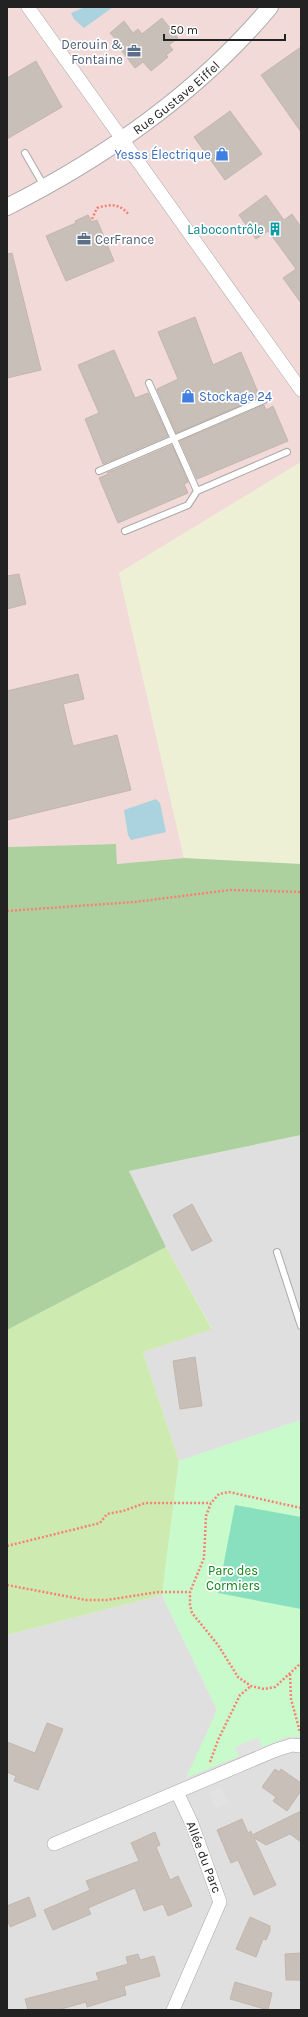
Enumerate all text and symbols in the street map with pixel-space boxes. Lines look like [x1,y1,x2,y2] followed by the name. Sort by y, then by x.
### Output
[164,16,285,42] scale bar
[170,23,198,37] text: 50 m
[61,37,123,67] place label: Derouin & Fontaine
[126,43,142,59] office icon: Derouin & Fontaine
[130,58,222,137] street label: Rue Gustave Eiffel
[115,145,211,163] place label: Yesss Électrique
[214,146,230,162] shop icon: Yesss Électrique
[267,221,283,237] building icon: Labocontrôle
[187,222,264,237] place label: Labocontrôle
[76,231,92,247] office icon: CerFrance
[95,232,155,247] place label: CerFrance
[180,388,196,404] shop icon: Stockage 24
[199,389,272,404] place label: Stockage 24
[206,1563,260,1593] park label: Parc des Cormiers
[183,1819,225,1895] street label: Allée du Parc

